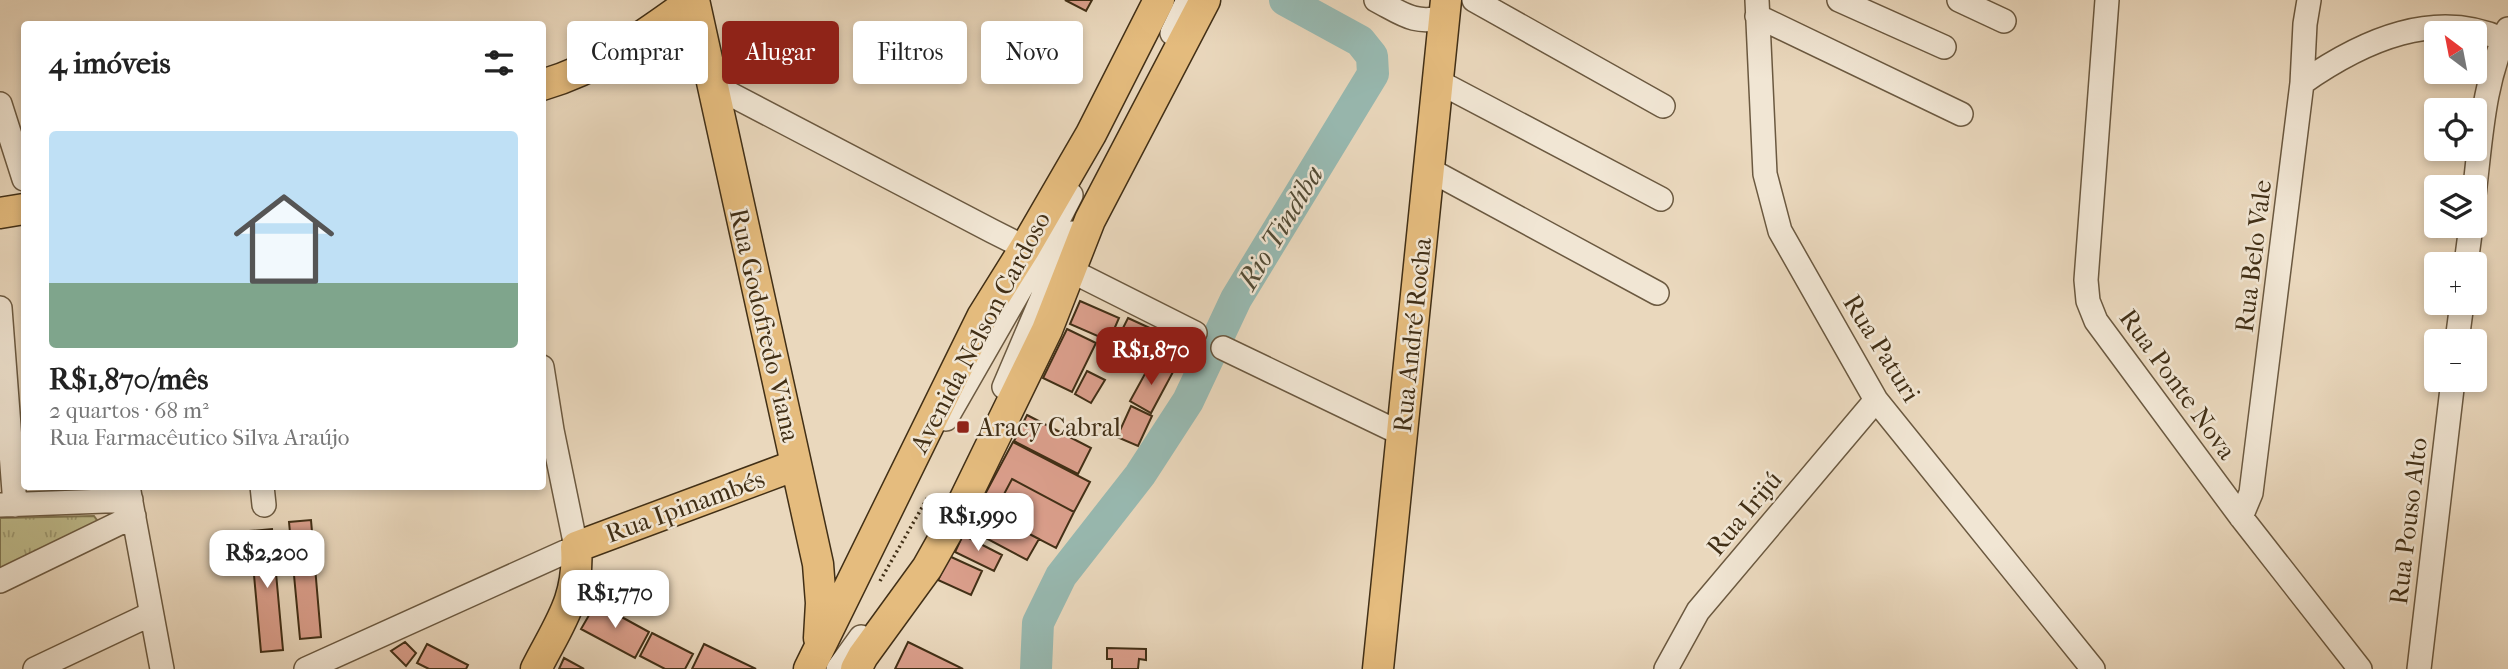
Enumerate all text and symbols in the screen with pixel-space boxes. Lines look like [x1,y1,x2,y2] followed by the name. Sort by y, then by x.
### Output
[567,21,708,84] chip: Comprar
[722,21,839,84] chip: Alugar
[853,21,967,84] chip: Filtros
[981,21,1083,84] chip: Novo
[2424,21,2487,84] north arrow
[2424,21,2487,392] map controls
[480,44,518,82] icon: filters
[49,46,171,81] text: 4 imóveis
[2424,98,2487,161] button: locate
[1230,160,1330,297] water label: Rio Tindiba
[2424,175,2487,238] button: layers
[221,176,347,302] icon: home
[2229,178,2278,334] street label: Rua Belo Vale
[723,205,807,446] street label: Rua Godofredo Viana
[903,206,1057,459] street label: Avenida Nelson Cardoso
[1387,235,1438,434] street label: Rua André Rocha
[2424,252,2487,315] button: +
[1836,289,1927,408] street label: Rua Paturi
[2113,303,2243,466] street label: Rua Ponte Nova
[1086,328,1216,387] pin: R$1,870
[2424,329,2487,392] button: −
[1112,336,1190,363] text: R$1,870
[49,362,208,397] text: R$1,870/mês
[49,397,209,424] text: 2 quartos · 68 m²
[976,412,1121,443] place label: Aracy Cabral
[955,419,971,435] marker: Aracy Cabral
[49,424,350,451] text: Rua Farmacêutico Silva Araújo
[2383,436,2434,606] street label: Rua Pouso Alto
[601,463,769,550] street label: Rua Ipinambés
[1700,464,1789,562] street label: Rua Irijú
[913,494,1043,553] pin: R$1,990
[939,502,1017,529] text: R$1,990
[202,530,332,590] pin: R$2,200
[225,539,309,566] text: R$2,200
[550,570,680,630] pin: R$1,770
[577,579,653,606] text: R$1,770

